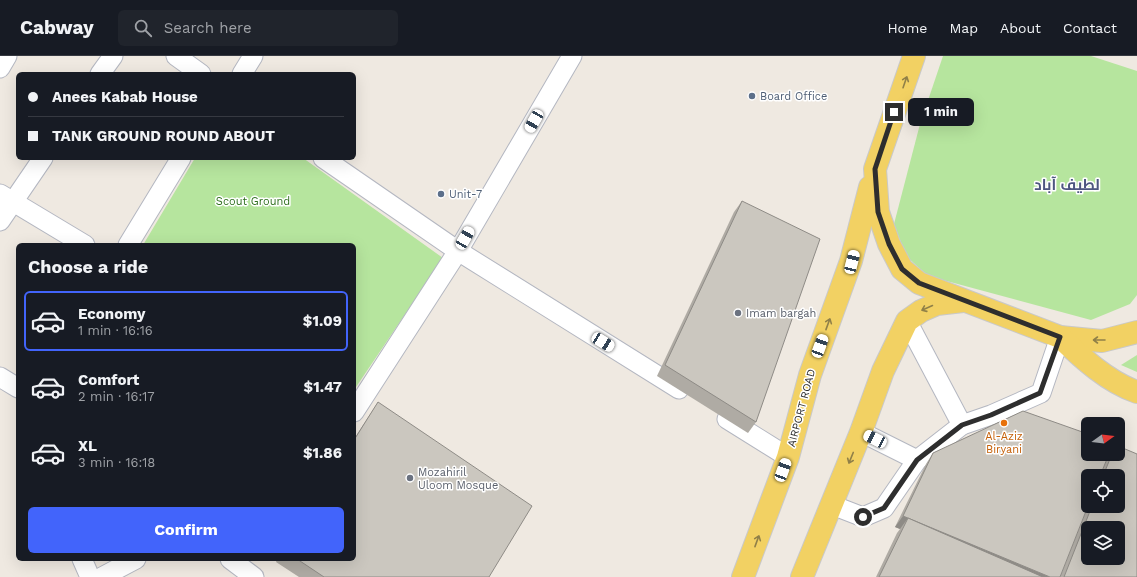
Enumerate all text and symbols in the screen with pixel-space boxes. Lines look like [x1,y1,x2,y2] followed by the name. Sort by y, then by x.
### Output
[118,10,398,46] search box
[20,16,94,39] text: Cabway
[132,17,154,39] icon: search
[164,19,252,37] text: Search here
[887,20,927,36] text: Home
[949,20,978,36] text: Map
[1000,20,1041,36] text: About
[1063,20,1117,36] text: Contact
[902,75,909,88] one-way arrow
[52,88,198,106] text: Anees Kabab House
[760,90,827,103] place label: Board Office
[747,91,757,101] marker: Board Office
[908,98,974,126] callout: 1 min
[885,103,903,121] route end
[924,104,958,119] text: 1 min
[523,108,545,134] car
[52,127,275,145] text: TANK GROUND ROUND ABOUT
[1034,176,1100,194] district label: لطیف آباد
[449,188,482,201] place label: Unit-7
[436,189,446,199] marker: Unit-7
[216,195,290,208] park label: Scout Ground
[454,225,476,251] car
[843,249,861,275] car
[28,256,148,277] text: Choose a ride
[30,303,66,339] icon: car
[78,305,145,323] text: Economy
[921,305,933,313] one-way arrow
[746,307,816,320] place label: Imam bargah
[733,308,743,318] marker: Imam bargah
[303,312,342,330] text: $1.09
[825,319,833,331] one-way arrow
[78,323,153,338] text: 1 min · 16:16
[590,331,616,353] car
[810,333,830,359] car
[1093,336,1106,344] one-way arrow
[785,368,818,449] street label: AIRPORT ROAD
[30,369,66,405] icon: car
[78,371,139,389] text: Comfort
[304,378,342,396] text: $1.47
[78,389,155,404] text: 2 min · 16:17
[1081,417,1125,461] north arrow
[1081,417,1125,565] map controls
[999,418,1009,428] marker: Al-Aziz Biryani
[862,428,888,450] car
[985,430,1023,456] place label: Al-Aziz Biryani
[30,435,66,471] icon: car
[78,437,97,455] text: XL
[303,444,342,462] text: $1.86
[846,452,854,464] one-way arrow
[78,455,155,470] text: 3 min · 16:18
[773,457,793,483] car
[418,466,498,492] place label: Mozahiril Uloom Mosque
[1081,469,1125,513] button: locate
[405,473,415,483] marker: Mozahiril Uloom Mosque
[28,507,344,553] button: Confirm
[854,508,872,526] route start
[1081,521,1125,565] button: layers
[753,535,761,547] one-way arrow

